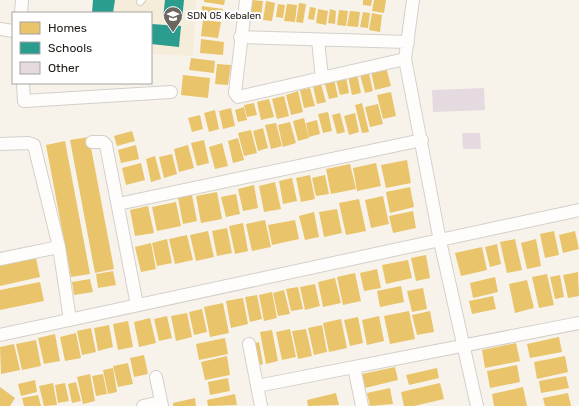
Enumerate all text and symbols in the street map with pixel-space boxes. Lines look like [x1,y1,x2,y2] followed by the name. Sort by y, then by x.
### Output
[162,5,184,33] school or university icon: SDN 05 Kebalen
[187,10,261,22] place label: SDN 05 Kebalen
[12,12,152,84] legend
[48,21,87,35] text: Homes
[48,41,92,55] text: Schools
[48,61,80,75] text: Other

